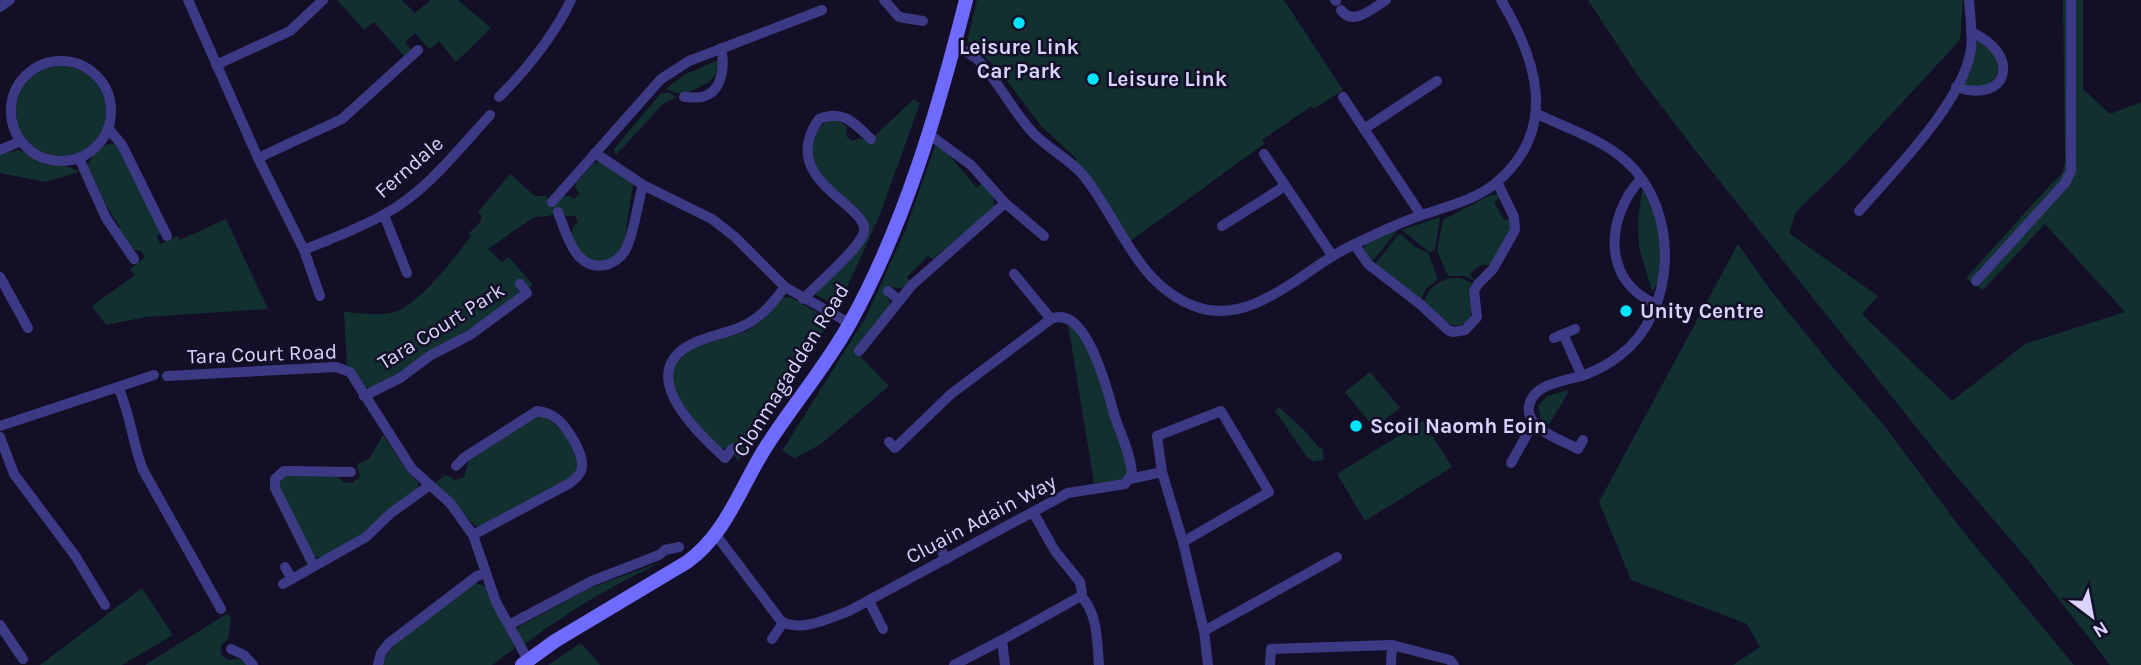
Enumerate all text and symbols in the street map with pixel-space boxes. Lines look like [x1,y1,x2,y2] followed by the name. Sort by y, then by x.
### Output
[1011,15,1027,31] marker: Leisure Link Car Park
[959,35,1080,83] place label: Leisure Link Car Park
[1107,67,1228,91] place label: Leisure Link
[1085,71,1101,87] marker: Leisure Link
[370,131,448,203] street label: Ferndale
[373,277,509,374] street label: Tara Court Park
[728,279,854,461] street label: Clonmagadden Road
[1640,299,1764,323] place label: Unity Centre
[1618,303,1634,319] marker: Unity Centre
[186,339,338,369] street label: Tara Court Road
[1370,414,1547,438] place label: Scoil Naomh Eoin
[1348,418,1364,434] marker: Scoil Naomh Eoin
[902,469,1060,569] street label: Cluain Adain Way
[2057,581,2127,651] north arrow
[2089,617,2112,643] text: N

